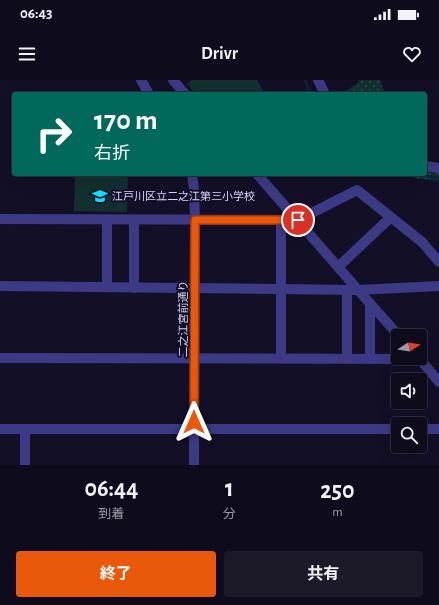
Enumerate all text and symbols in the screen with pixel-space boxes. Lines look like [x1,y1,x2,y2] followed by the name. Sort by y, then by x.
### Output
[20,6,53,21] text: 06:43
[16,43,38,65] icon: menu
[401,43,423,65] icon: heart
[201,45,238,63] text: Drivr
[94,107,158,135] text: 170 m
[28,108,80,160] icon: right
[94,145,130,163] text: 右折
[91,187,109,205] school or university icon: 江戸川区立二之江第三小学校
[112,190,255,202] place label: 江戸川区立二之江第三小学校
[281,203,315,237] pin
[287,209,309,231] icon: arrive
[177,281,189,358] street label: 二之江宮前通り
[391,329,427,365] north arrow
[391,329,427,453] map controls
[391,373,427,409] button: sound
[173,401,215,443] position arrow
[391,417,427,453] button: search
[85,477,138,501] text: 06:44
[225,477,234,501] text: 1
[320,479,354,503] text: 250
[332,506,343,519] text: m
[98,508,124,521] text: 到着
[223,508,236,521] text: 分
[16,551,216,597] button: 終了
[224,551,423,597] button: 共有

